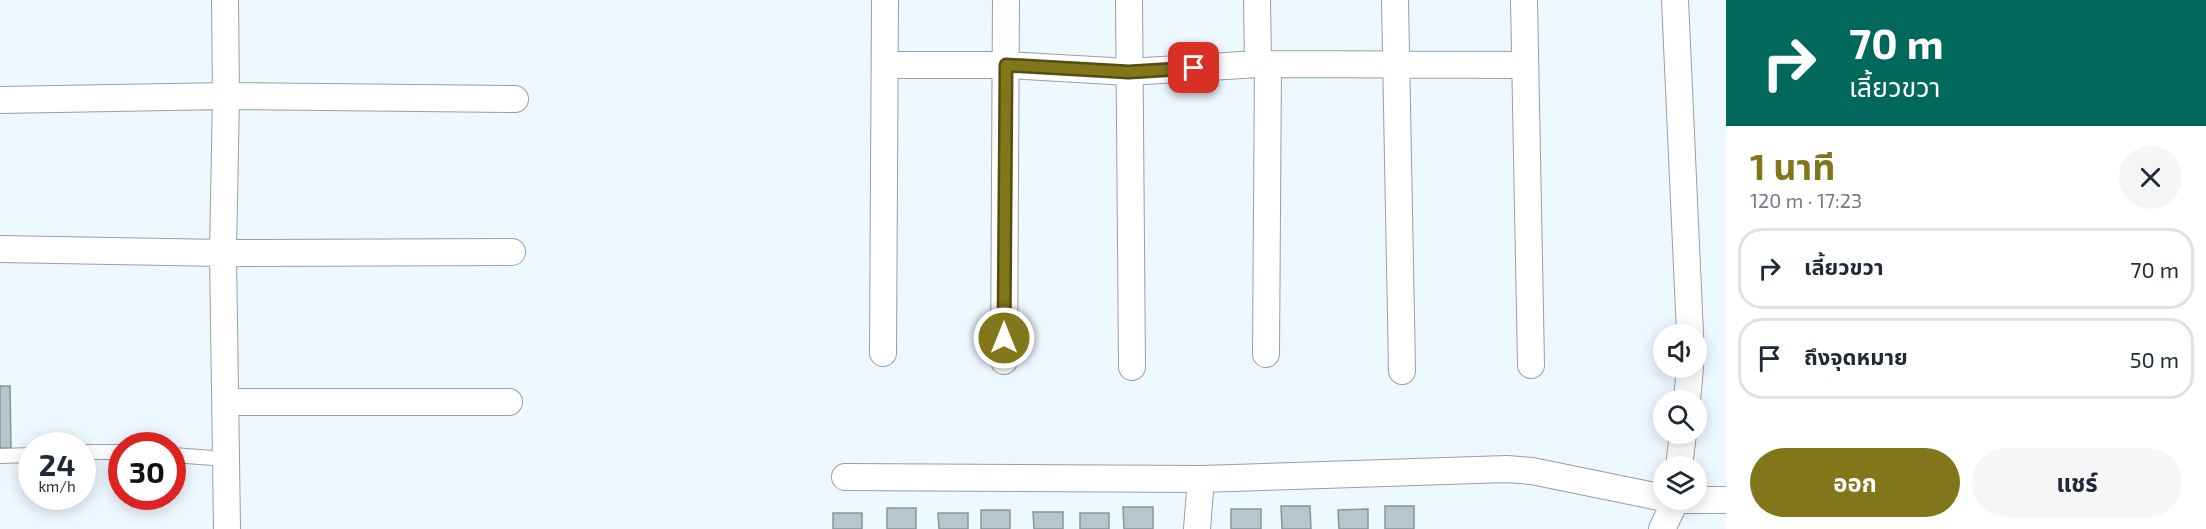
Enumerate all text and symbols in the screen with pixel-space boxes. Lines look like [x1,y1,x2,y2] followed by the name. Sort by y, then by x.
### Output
[1849,17,1944,67] text: 70 m
[1750,24,1828,102] icon: right
[1168,42,1219,93] pin
[1177,51,1210,84] icon: arrive
[1849,70,1940,102] text: เลี้ยวขวา
[1750,144,1835,187] text: 1 นาที
[2119,146,2182,209] button: close
[1750,188,1862,212] text: 120 m · 17:23
[1753,252,1786,285] icon: right
[1804,253,1884,279] text: เลี้ยวขวา
[2130,256,2179,282] text: 70 m
[972,306,1036,370] position arrow
[1653,324,1707,510] map controls
[1653,324,1707,378] button: sound
[1753,342,1786,375] icon: arrive
[1804,343,1908,369] text: ถึงจุดหมาย
[2130,346,2179,372] text: 50 m
[1653,390,1707,444] button: search
[108,432,186,510] speed limit sign: 30
[39,446,75,482] text: 24
[1750,448,1960,517] button: ออก
[1972,448,2182,517] button: แชร์
[1653,456,1707,510] button: layers
[38,477,76,495] text: km/h

